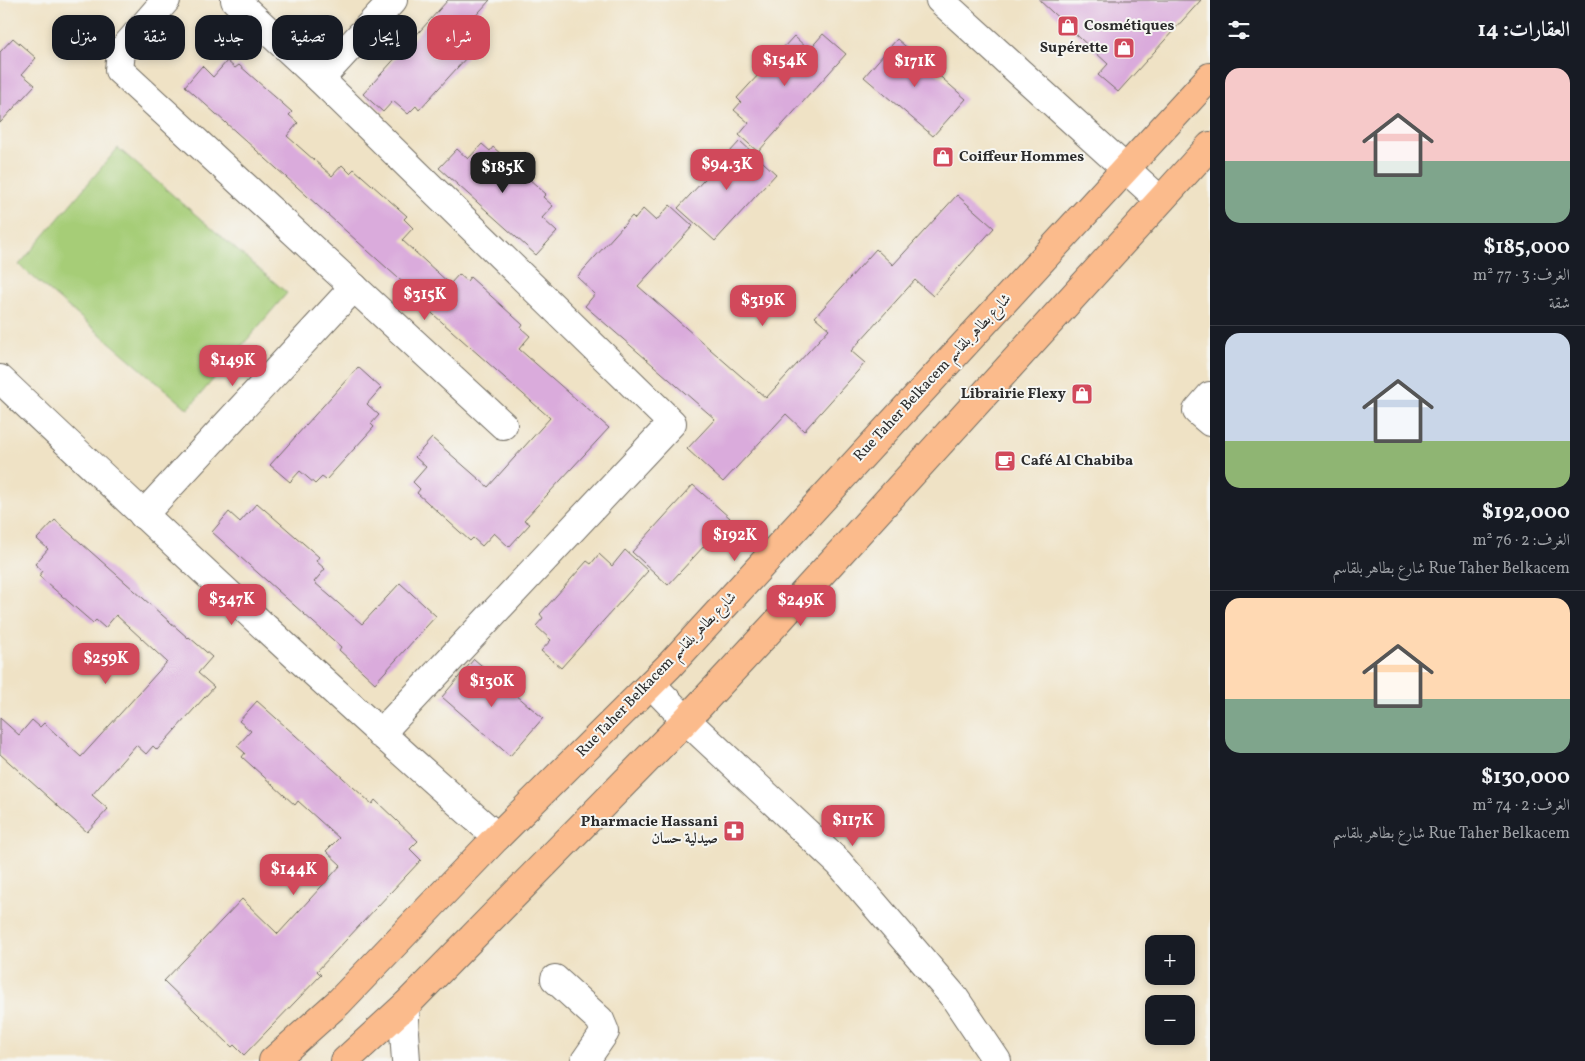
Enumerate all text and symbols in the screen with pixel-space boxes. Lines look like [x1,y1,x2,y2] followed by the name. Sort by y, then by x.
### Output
[1056,14,1080,38] shop icon: Cosmétiques
[52,15,115,60] chip: منزل
[125,15,185,60] chip: شقة
[195,15,262,60] chip: جديد
[272,15,343,60] chip: تصفية
[353,15,417,60] chip: إيجار
[427,15,490,60] chip: شراء
[1084,16,1174,37] place label: Cosmétiques
[1225,16,1253,44] icon: filters
[1478,16,1570,45] text: العقارات: 14
[1112,36,1136,60] shop icon: Supérette
[1040,38,1108,59] place label: Supérette
[750,44,820,87] pin: $154K
[880,46,950,88] pin: $171K
[763,50,807,72] text: $154K
[894,51,936,73] text: $171K
[1353,100,1443,190] icon: home
[931,145,955,169] shop icon: Coiffeur Hommes
[959,147,1084,168] place label: Coiffeur Hommes
[686,148,768,191] pin: $94.3K
[468,152,538,194] pin: $185K
[701,154,753,176] text: $94.3K
[481,157,525,179] text: $185K
[1483,233,1570,262] text: $185,000
[1473,265,1570,287] text: الغرف: 3 · 77 m²
[390,278,460,321] pin: $315K
[404,284,446,306] text: $315K
[728,284,798,327] pin: $319K
[849,289,1019,469] street label: Rue Taher Belkacem شارع بطاهر بلقاسم
[741,290,785,312] text: $319K
[1549,293,1570,315] text: شقة
[198,344,268,387] pin: $149K
[210,350,256,372] text: $149K
[1353,366,1443,456] icon: home
[1070,382,1094,406] shop icon: Librairie Flexy
[961,384,1067,405] place label: Librairie Flexy
[993,449,1017,473] cafe icon: Café Al Chabiba
[1021,451,1133,472] place label: Café Al Chabiba
[1482,498,1570,527] text: $192,000
[700,520,770,562] pin: $192K
[713,525,757,547] text: $192K
[1472,530,1570,552] text: الغرف: 2 · 76 m²
[1332,558,1570,580] text: Rue Taher Belkacem شارع بطاهر بلقاسم
[197,584,267,626] pin: $347K
[766,584,836,627] pin: $249K
[572,588,744,765] street label: Rue Taher Belkacem شارع بطاهر بلقاسم
[209,589,255,611] text: $347K
[778,590,824,612] text: $249K
[1353,631,1443,721] icon: home
[71,642,141,685] pin: $259K
[83,648,129,670] text: $259K
[457,666,527,708] pin: $130K
[470,671,514,693] text: $130K
[1481,763,1570,792] text: $130,000
[1473,795,1570,817] text: الغرف: 2 · 74 m²
[818,804,888,847] pin: $117K
[832,810,874,832] text: $117K
[581,812,718,850] place label: Pharmacie Hassani صيدلية حسان
[722,819,746,843] pharmacy icon: Pharmacie Hassani صيدلية حسان
[1332,823,1570,845] text: Rue Taher Belkacem شارع بطاهر بلقاسم
[259,854,329,896] pin: $144K
[271,859,317,881] text: $144K
[1145,935,1195,1045] map controls
[1145,935,1195,985] button: +
[1145,995,1195,1045] button: −

